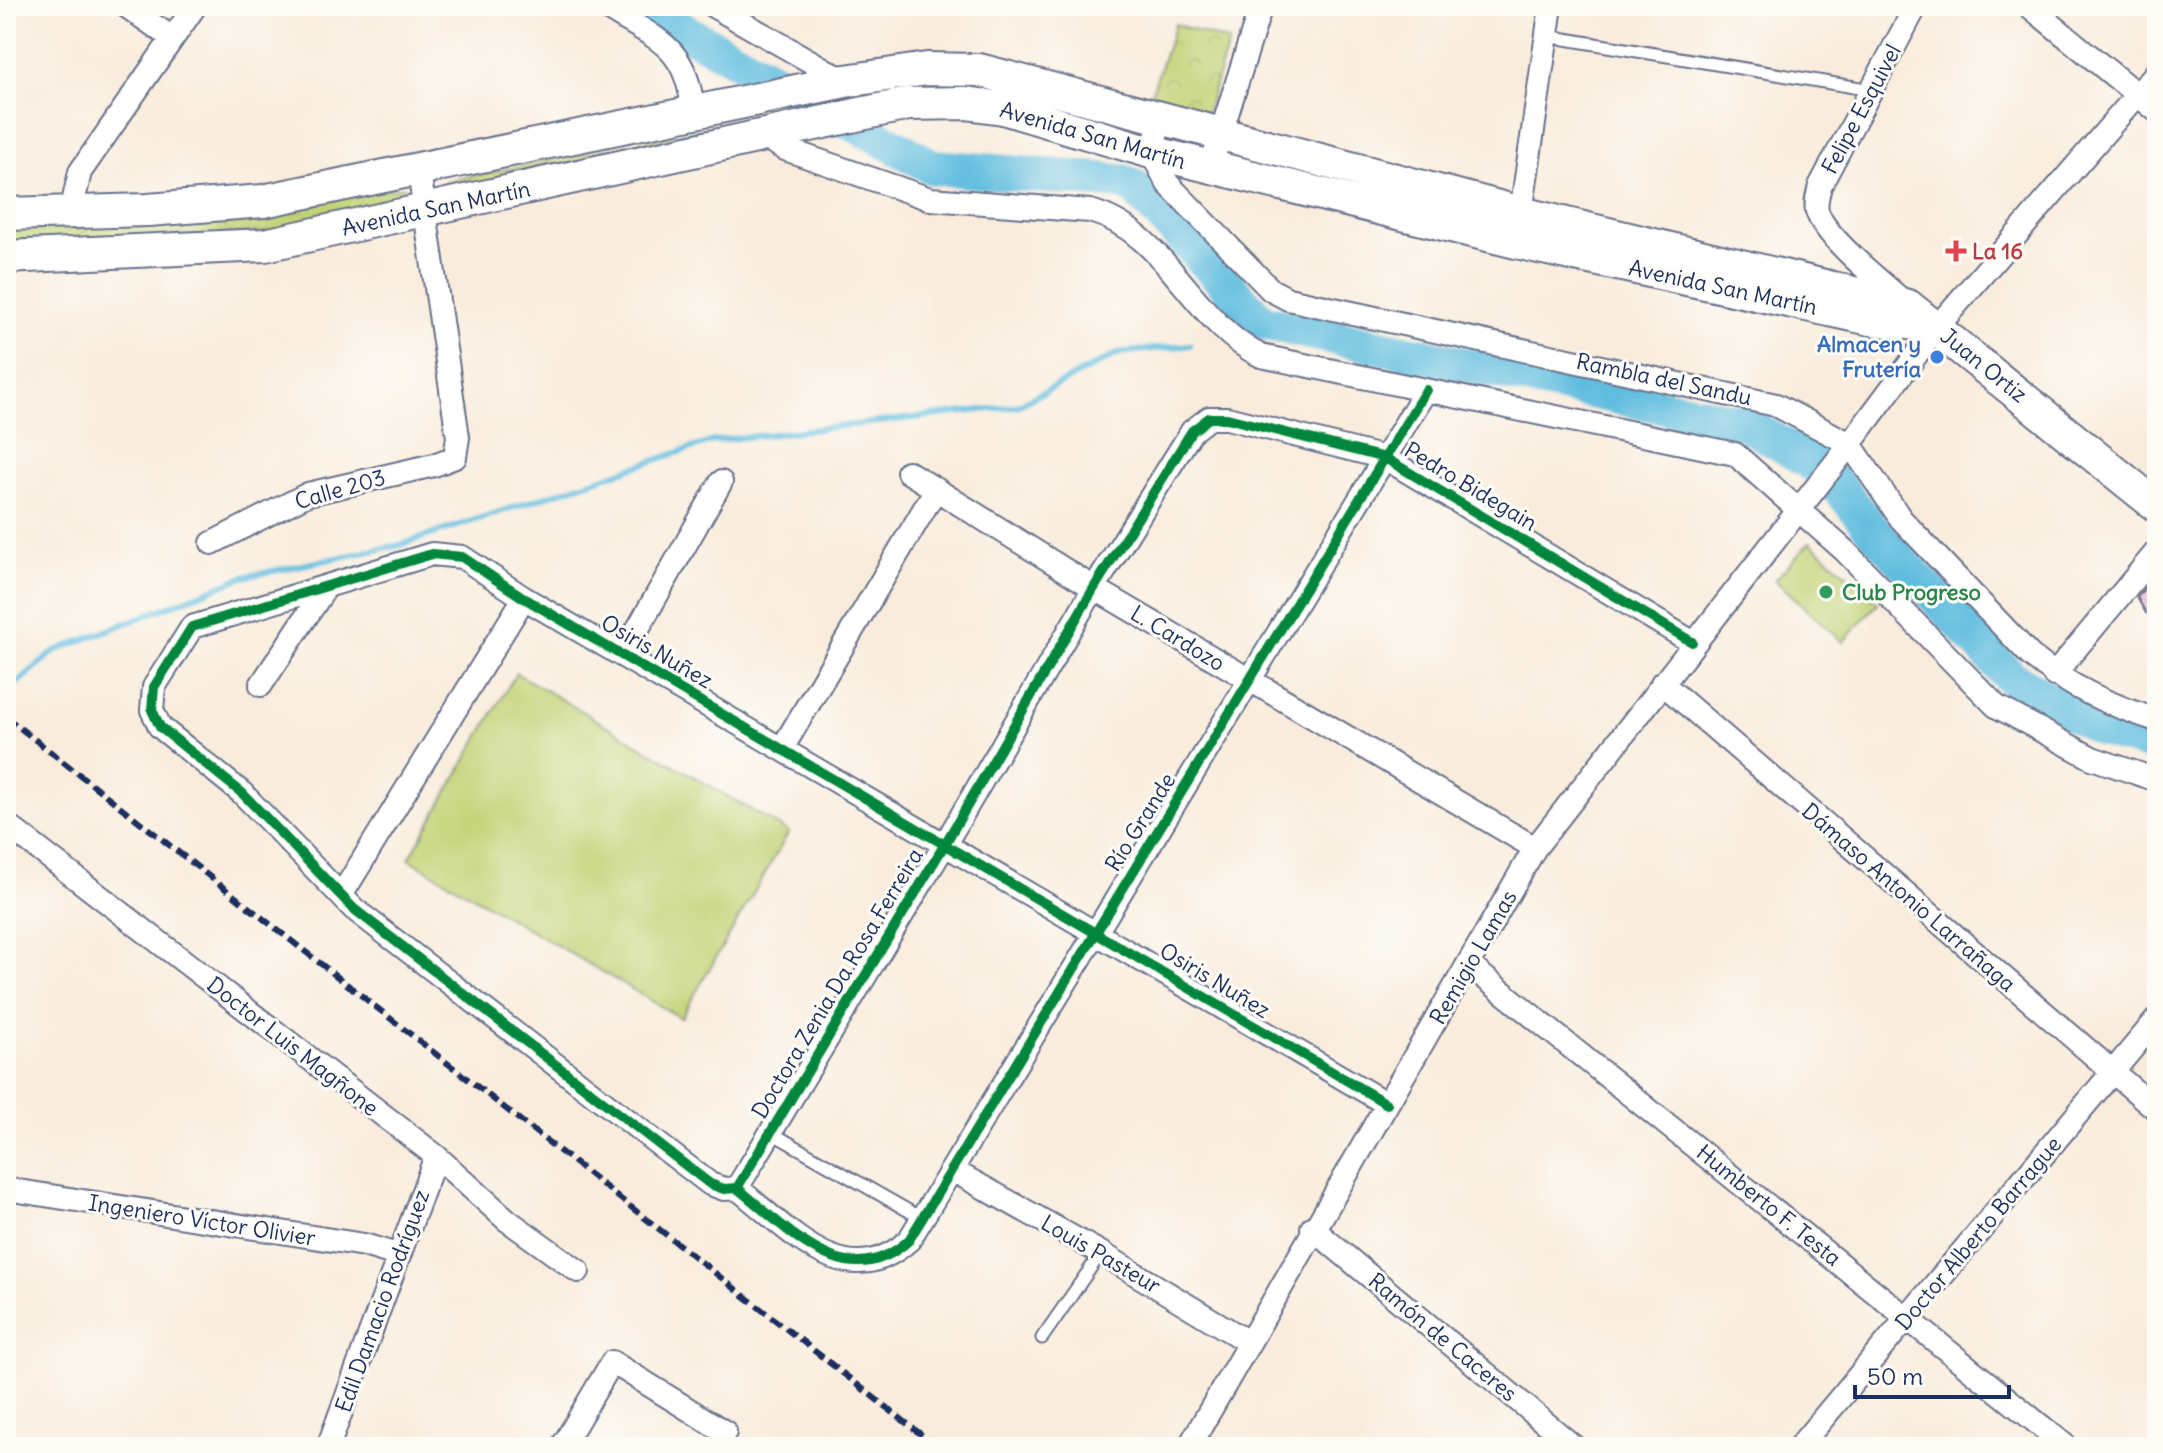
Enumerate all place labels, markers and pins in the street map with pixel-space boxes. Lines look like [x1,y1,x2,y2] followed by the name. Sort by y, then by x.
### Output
[1972,237,2023,265] place label: La 16
[1947,242,1965,260] marker: La 16
[1817,330,1921,383] place label: Almacen y Frutería
[1928,348,1946,366] marker: Almacen y Frutería
[1842,578,1981,606] place label: Club Progreso
[1817,583,1835,601] marker: Club Progreso

